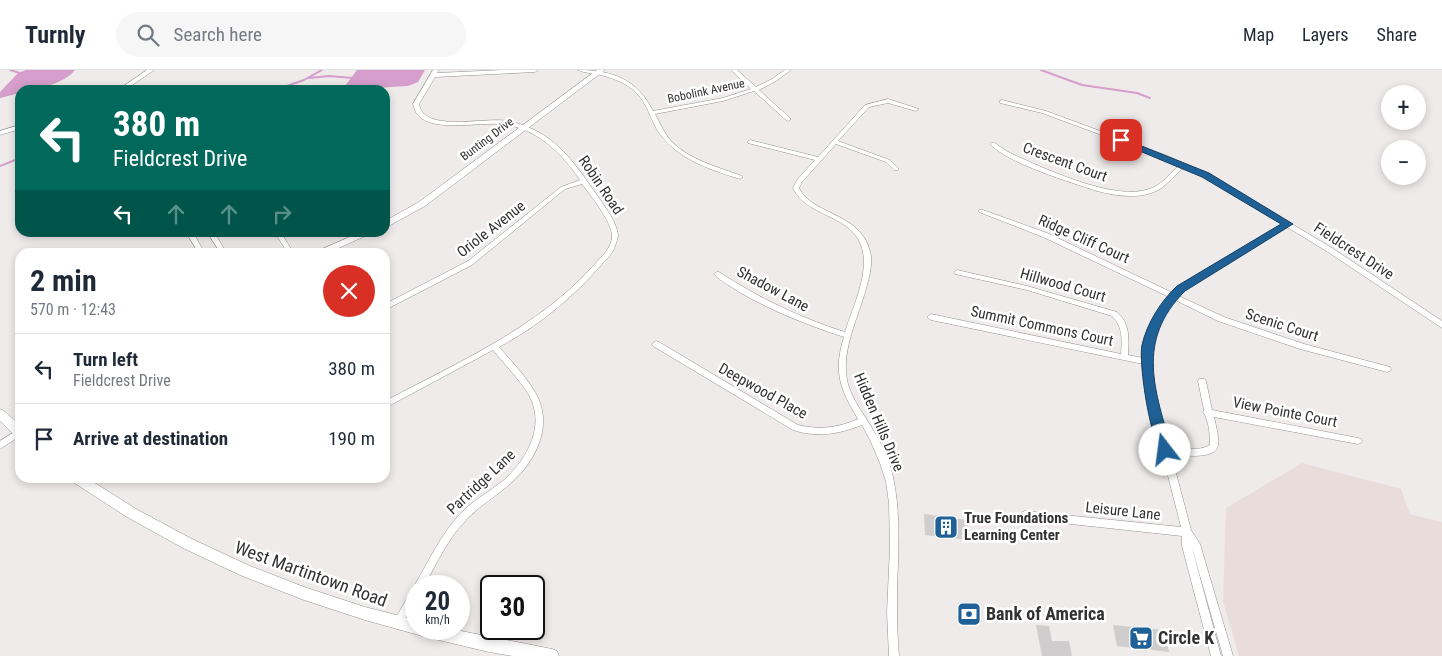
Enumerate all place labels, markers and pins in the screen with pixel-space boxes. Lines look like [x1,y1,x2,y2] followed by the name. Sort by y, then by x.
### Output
[1100,119,1142,161] pin
[964,509,1069,544] place label: True Foundations Learning Center
[933,514,959,540] building icon: True Foundations Learning Center
[956,601,982,627] bank icon: Bank of America
[986,603,1105,624] place label: Bank of America
[1128,625,1154,651] supermarket icon: Circle K
[1158,627,1215,648] place label: Circle K

